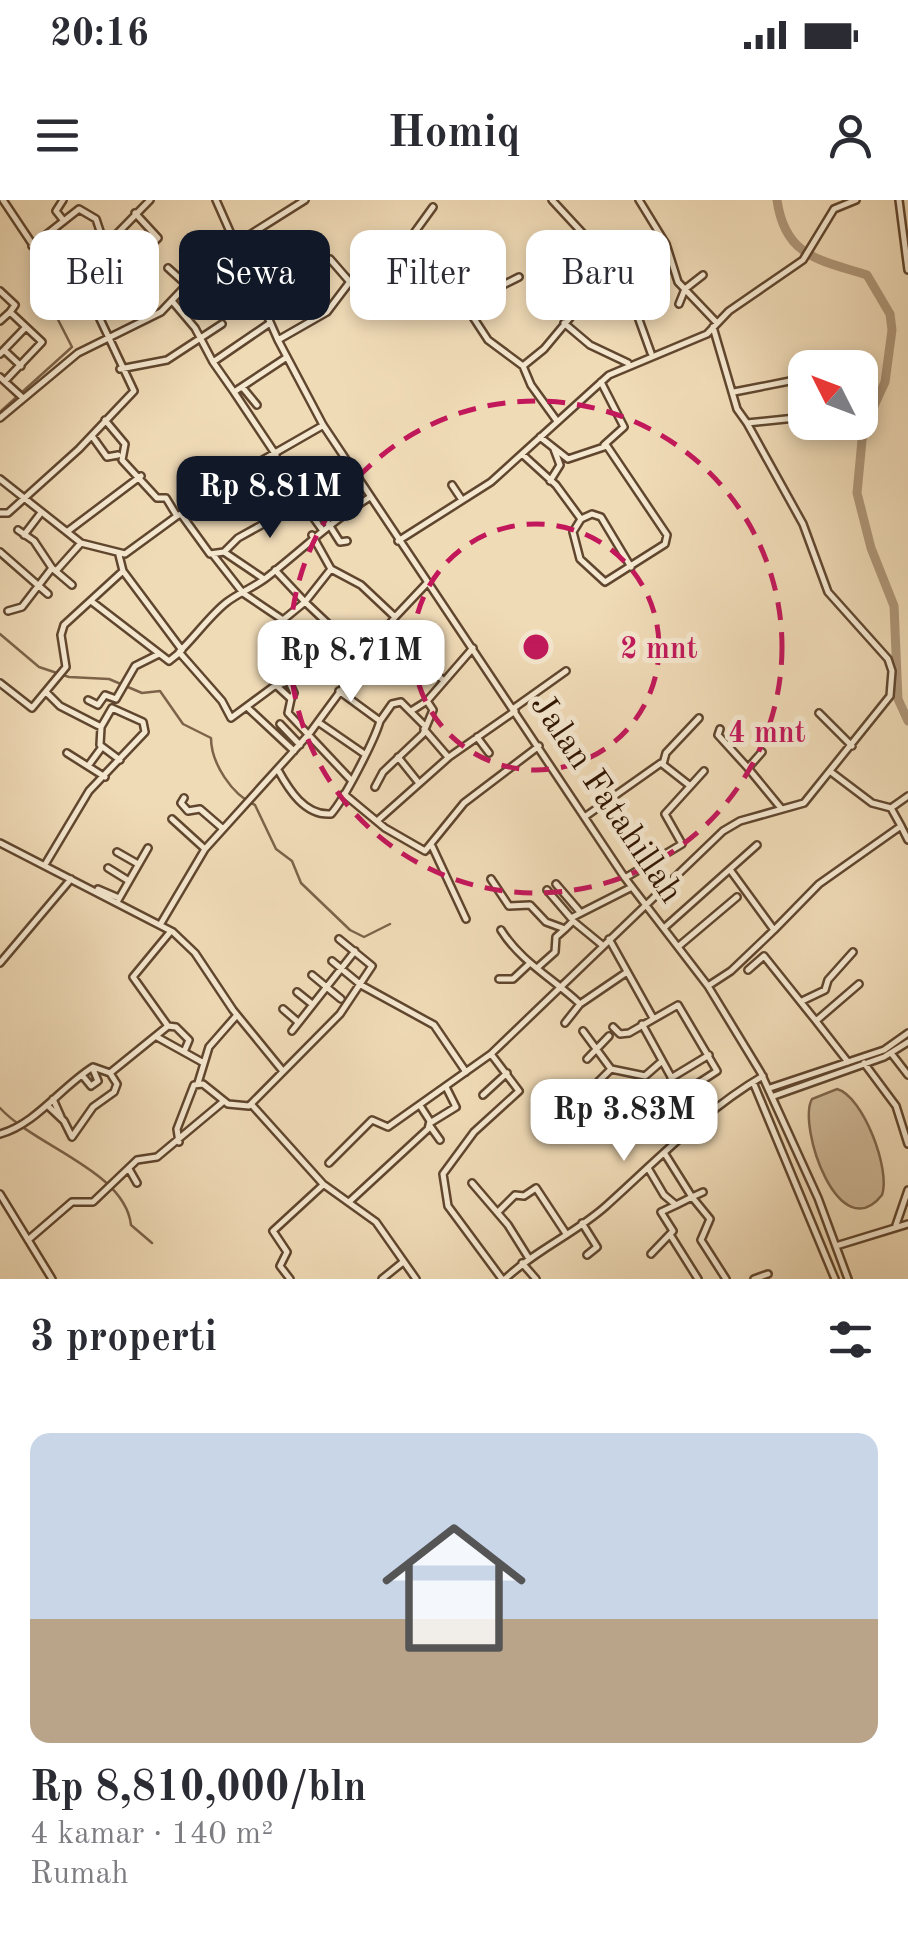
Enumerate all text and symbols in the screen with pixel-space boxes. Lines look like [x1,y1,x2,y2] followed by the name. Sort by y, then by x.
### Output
[50,16,149,54] text: 20:16
[30,108,85,163] icon: menu
[823,108,878,163] icon: person
[388,112,520,157] text: Homiq
[30,230,159,320] chip: Beli
[179,230,330,320] chip: Sewa
[350,230,506,320] chip: Filter
[526,230,670,320] chip: Baru
[788,350,878,440] north arrow
[788,350,878,440] map controls
[167,456,373,541] pin: Rp 8.81M
[199,472,341,504] text: Rp 8.81M
[248,620,454,705] pin: Rp 8.71M
[518,629,554,665] centre of rings
[620,635,698,665] text: 2 mnt
[280,636,422,668] text: Rp 8.71M
[523,688,689,910] street label: Jalan Fatahillah
[728,719,806,749] text: 4 mnt
[521,1079,727,1164] pin: Rp 3.83M
[553,1095,695,1127] text: Rp 3.83M
[823,1312,878,1367] icon: filters
[30,1318,217,1360] text: 3 properti
[364,1498,544,1678] icon: home
[30,1768,367,1810] text: Rp 8,810,000/bln
[30,1819,273,1851] text: 4 kamar · 140 m²
[30,1859,129,1891] text: Rumah

